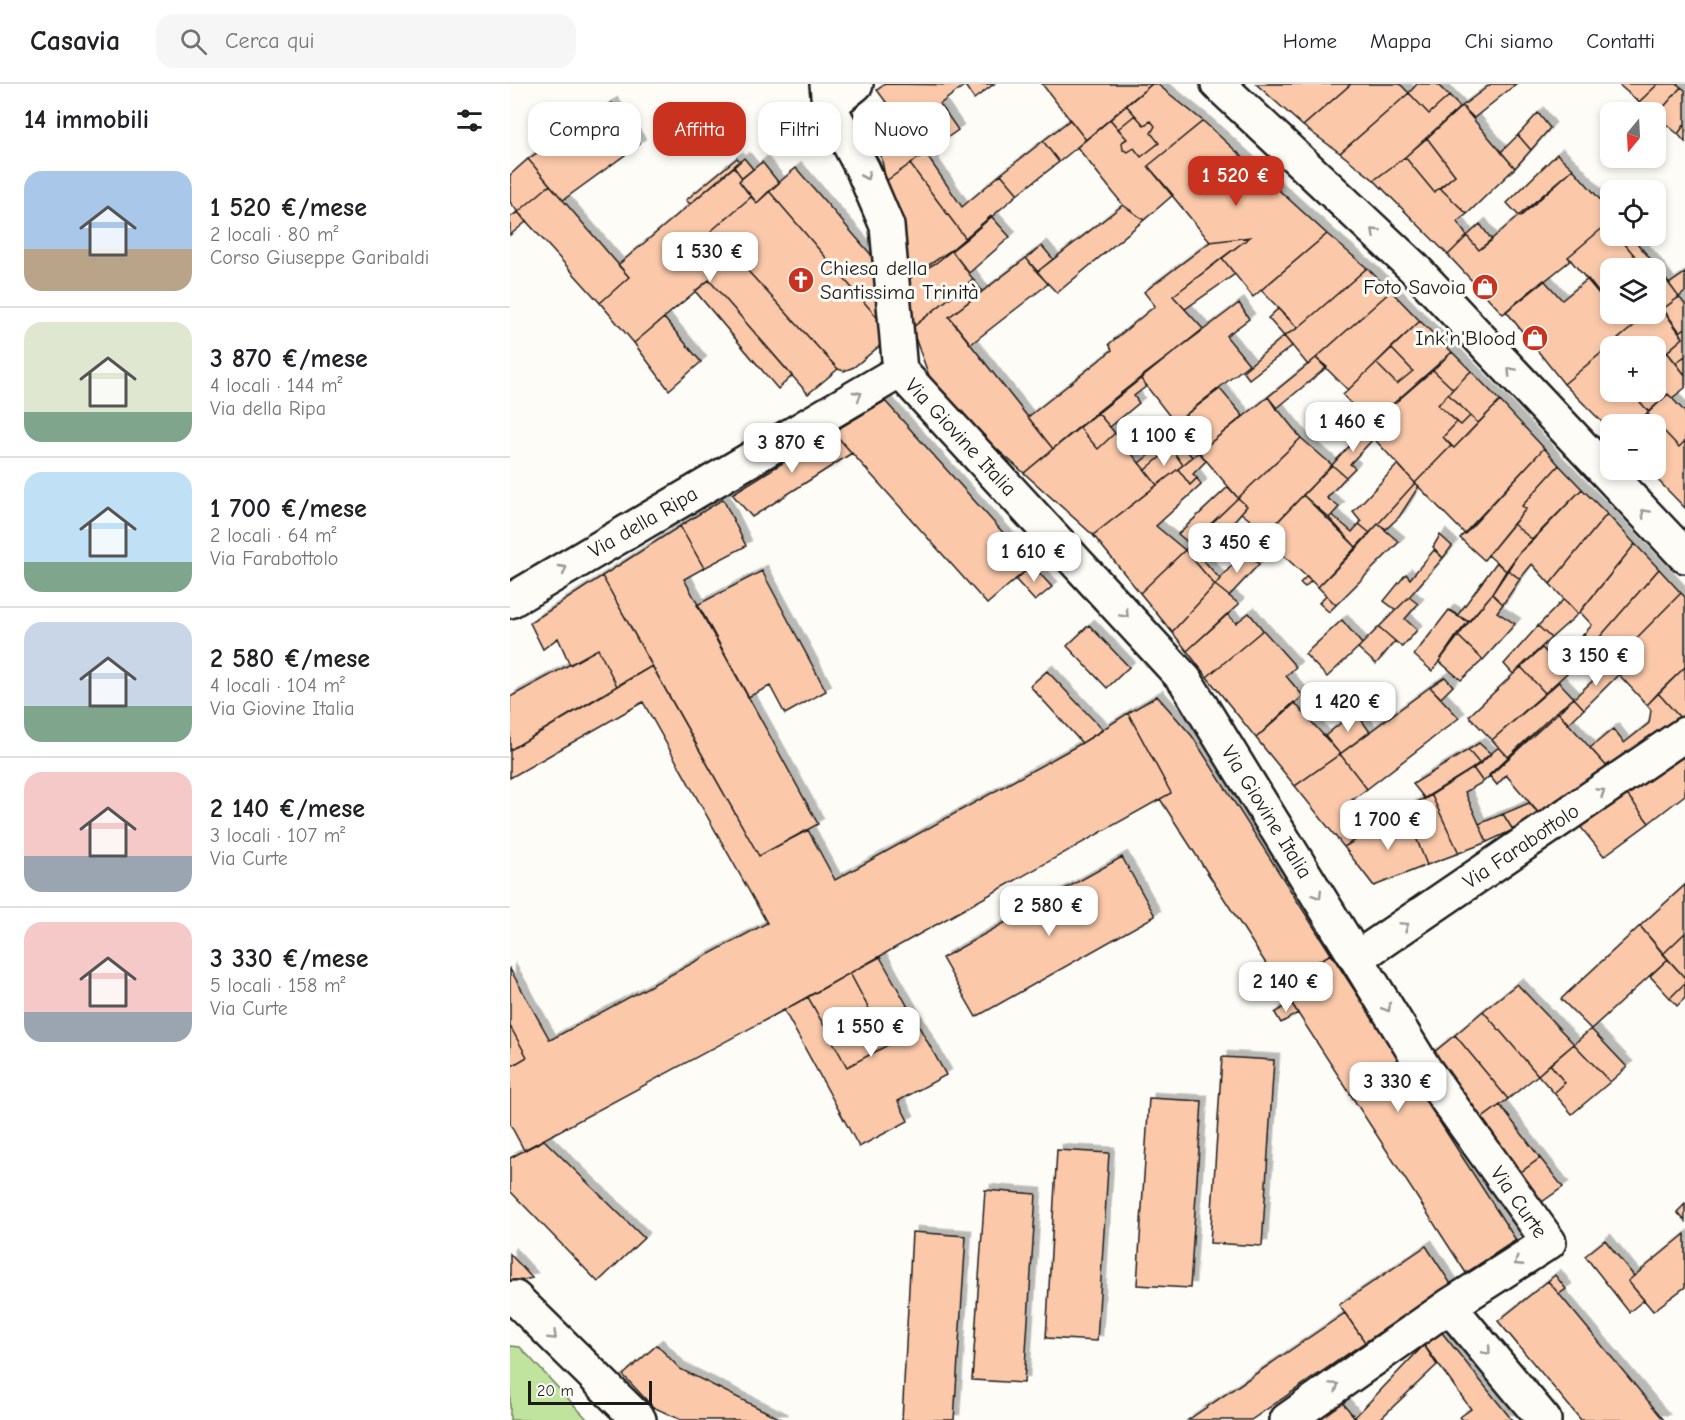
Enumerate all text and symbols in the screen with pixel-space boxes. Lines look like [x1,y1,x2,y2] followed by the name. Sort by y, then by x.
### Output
[156,14,576,68] search box
[30,25,120,57] text: Casavia
[177,25,210,58] icon: search
[225,28,315,54] text: Cerca qui
[1283,29,1337,53] text: Home
[1370,29,1432,53] text: Mappa
[1465,29,1553,53] text: Chi siamo
[1586,29,1655,53] text: Contatti
[528,102,641,156] chip: Compra
[653,102,746,156] chip: Affitta
[758,102,841,156] chip: Filtri
[853,102,950,156] chip: Nuovo
[1600,102,1666,168] north arrow
[1600,102,1666,480] map controls
[453,104,486,137] icon: filters
[24,105,149,135] text: 14 immobili
[1181,156,1291,207] pin: 1 520 €
[1202,164,1270,187] text: 1 520 €
[858,170,870,181] one-way arrow
[1600,180,1666,246] button: locate
[210,193,367,223] text: 1 520 €/mese
[72,195,144,267] icon: home
[210,223,339,246] text: 2 locali · 80 m²
[1371,228,1382,239] one-way arrow
[655,232,765,283] pin: 1 530 €
[676,240,744,263] text: 1 530 €
[210,246,429,269] text: Corso Giuseppe Garibaldi
[820,256,979,304] place label: Chiesa della Santissima Trinità
[1600,258,1666,324] button: layers
[786,265,816,295] church icon: Chiesa della Santissima Trinità
[1470,272,1500,302] shop icon: Foto Savoia
[1363,275,1466,299] place label: Foto Savoia
[1520,323,1550,353] shop icon: Ink'n'Blood
[1415,326,1516,350] place label: Ink'n'Blood
[1600,336,1666,402] button: +
[210,344,368,374] text: 3 870 €/mese
[72,346,144,418] icon: home
[1507,368,1518,378] one-way arrow
[900,373,1022,501] street label: Via Giovine Italia
[210,374,343,397] text: 4 locali · 144 m²
[852,391,862,403] one-way arrow
[210,397,326,420] text: Via della Ripa
[1298,402,1408,453] pin: 1 460 €
[1319,410,1387,433] text: 1 460 €
[1600,414,1666,480] button: −
[1109,416,1219,467] pin: 1 100 €
[737,423,847,474] pin: 3 870 €
[1131,424,1197,447] text: 1 100 €
[758,431,826,454] text: 3 870 €
[584,481,702,563] street label: Via della Ripa
[210,494,367,524] text: 1 700 €/mese
[72,496,144,568] icon: home
[1641,510,1652,520] one-way arrow
[1182,523,1292,574] pin: 3 450 €
[210,524,337,547] text: 2 locali · 64 m²
[1202,531,1272,554] text: 3 450 €
[979,532,1089,583] pin: 1 610 €
[1001,540,1067,563] text: 1 610 €
[210,547,338,570] text: Via Farabottolo
[557,564,567,576] one-way arrow
[1118,608,1129,618] one-way arrow
[1541,636,1651,687] pin: 3 150 €
[210,644,370,674] text: 2 580 €/mese
[1562,644,1630,667] text: 3 150 €
[72,646,144,718] icon: home
[210,674,345,697] text: 4 locali · 104 m²
[1293,682,1403,733] pin: 1 420 €
[1315,690,1381,713] text: 1 420 €
[210,697,355,720] text: Via Giovine Italia
[1217,741,1317,883] street label: Via Giovine Italia
[1594,788,1605,799] one-way arrow
[210,794,365,824] text: 2 140 €/mese
[72,796,144,868] icon: home
[1458,798,1584,894] street label: Via Farabottolo
[1333,800,1443,851] pin: 1 700 €
[1354,808,1422,831] text: 1 700 €
[210,824,345,847] text: 3 locali · 107 m²
[210,847,288,870] text: Via Curte
[994,886,1104,937] pin: 2 580 €
[1310,889,1322,899] one-way arrow
[1014,894,1084,917] text: 2 580 €
[1399,921,1409,933] one-way arrow
[210,944,368,974] text: 3 330 €/mese
[72,946,144,1018] icon: home
[1231,962,1341,1013] pin: 2 140 €
[1253,970,1319,993] text: 2 140 €
[210,974,346,997] text: 5 locali · 158 m²
[210,997,288,1020] text: Via Curte
[1380,1002,1392,1012] one-way arrow
[816,1007,926,1058] pin: 1 550 €
[837,1015,905,1038] text: 1 550 €
[1343,1062,1453,1113] pin: 3 330 €
[1363,1070,1433,1093] text: 3 330 €
[1486,1162,1552,1242] street label: Via Curte
[1514,1254,1524,1266] one-way arrow
[546,1328,557,1339] one-way arrow
[1479,1344,1490,1355] one-way arrow
[528,1378,652,1406] scale bar
[537,1382,574,1400] text: 20 m
[1328,1382,1339,1393] one-way arrow

